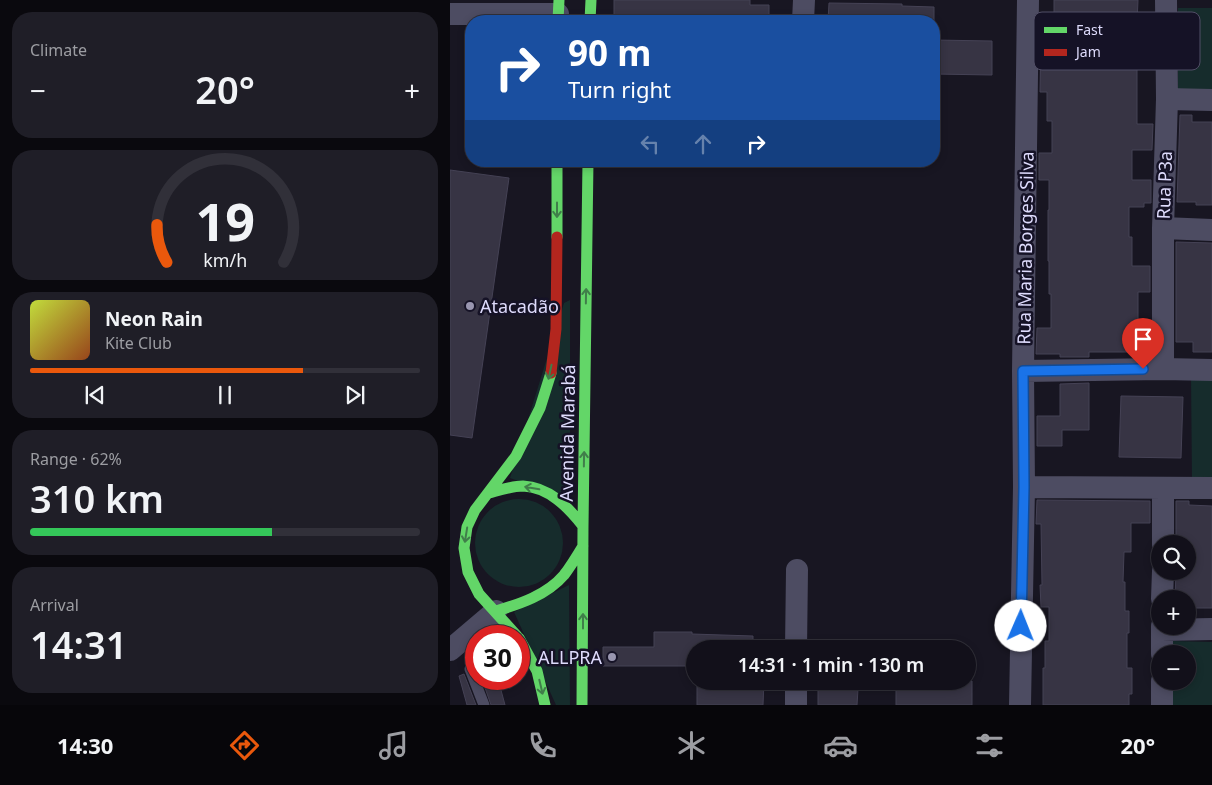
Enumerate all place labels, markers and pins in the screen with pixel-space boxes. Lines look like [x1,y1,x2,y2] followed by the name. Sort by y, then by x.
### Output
[480,294,559,318] place label: Atacadão
[464,300,476,312] marker: Atacadão
[1122,318,1164,369] pin
[538,645,602,669] place label: ALLPRA
[606,651,618,663] marker: ALLPRA

